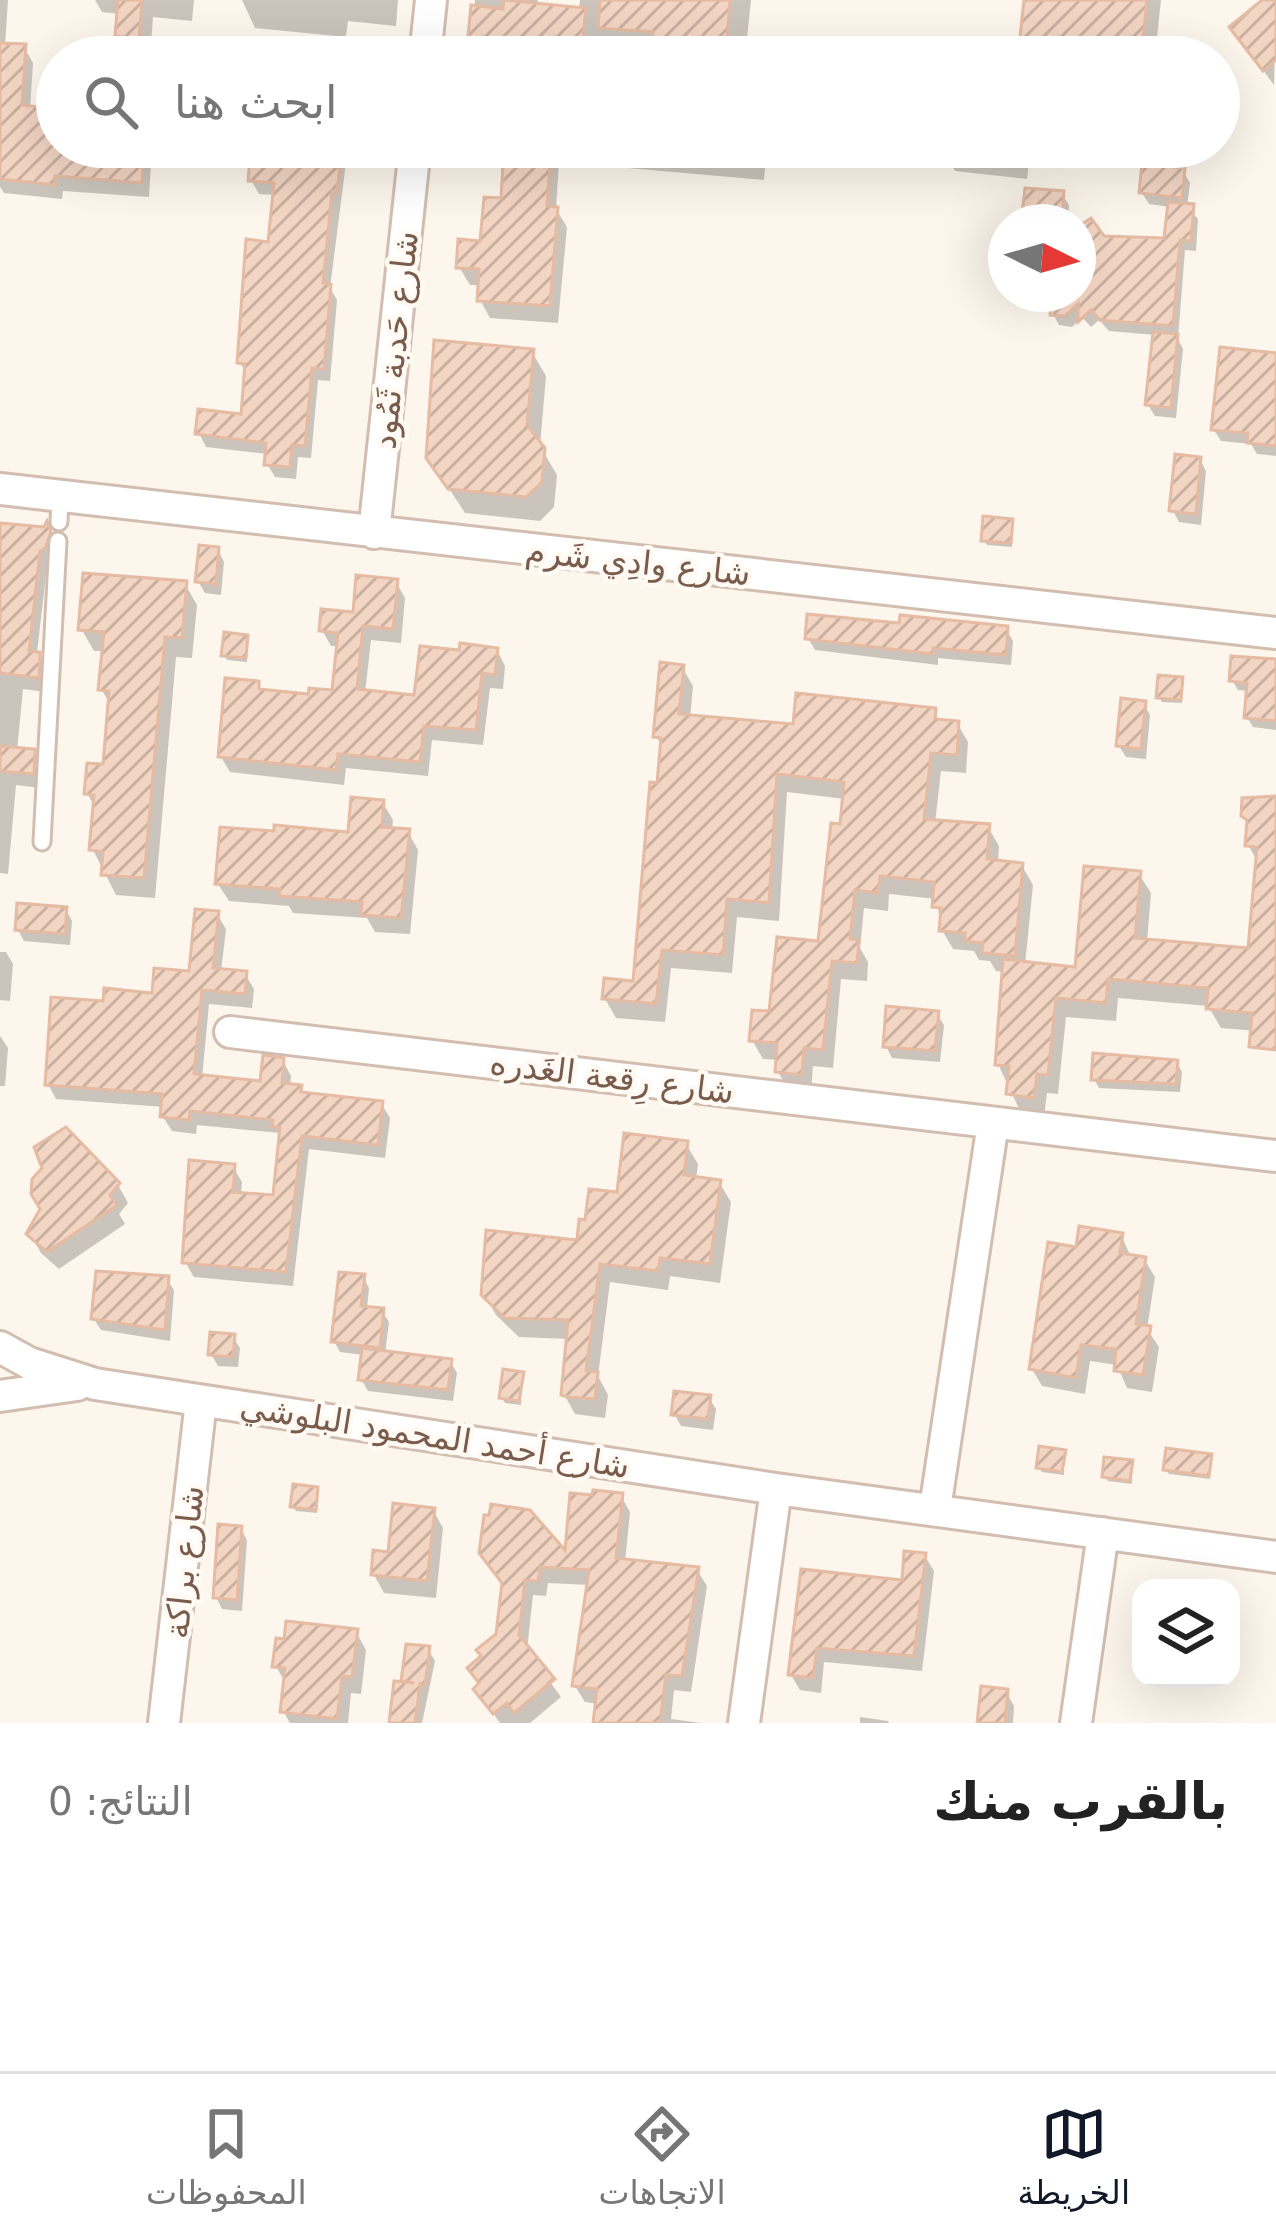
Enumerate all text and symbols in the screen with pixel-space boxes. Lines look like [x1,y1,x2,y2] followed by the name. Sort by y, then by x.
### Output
[36,36,1240,168] search box
[78,69,144,135] icon: search
[174,76,338,129] text: ابحث هنا
[988,204,1096,312] north arrow
[364,229,426,451] street label: شارع حَدبة ثَمُود
[523,531,753,593] street label: شارع وادِي شَرم
[487,1043,736,1116] street label: شارع رِقعة الغَدره
[238,1384,633,1486] street label: شارع أحمد المحمود البلوشي
[157,1483,211,1641] street label: شارع براكة
[1132,1579,1240,1687] map controls
[1132,1579,1240,1687] button: layers
[933,1772,1228,1831] text: بالقرب منك
[48,1779,193,1824] text: النتائج: 0
[146,2101,307,2212] tab: المحفوظات
[599,2101,726,2212] tab: الاتجاهات
[1017,2101,1130,2212] tab: الخريطة

